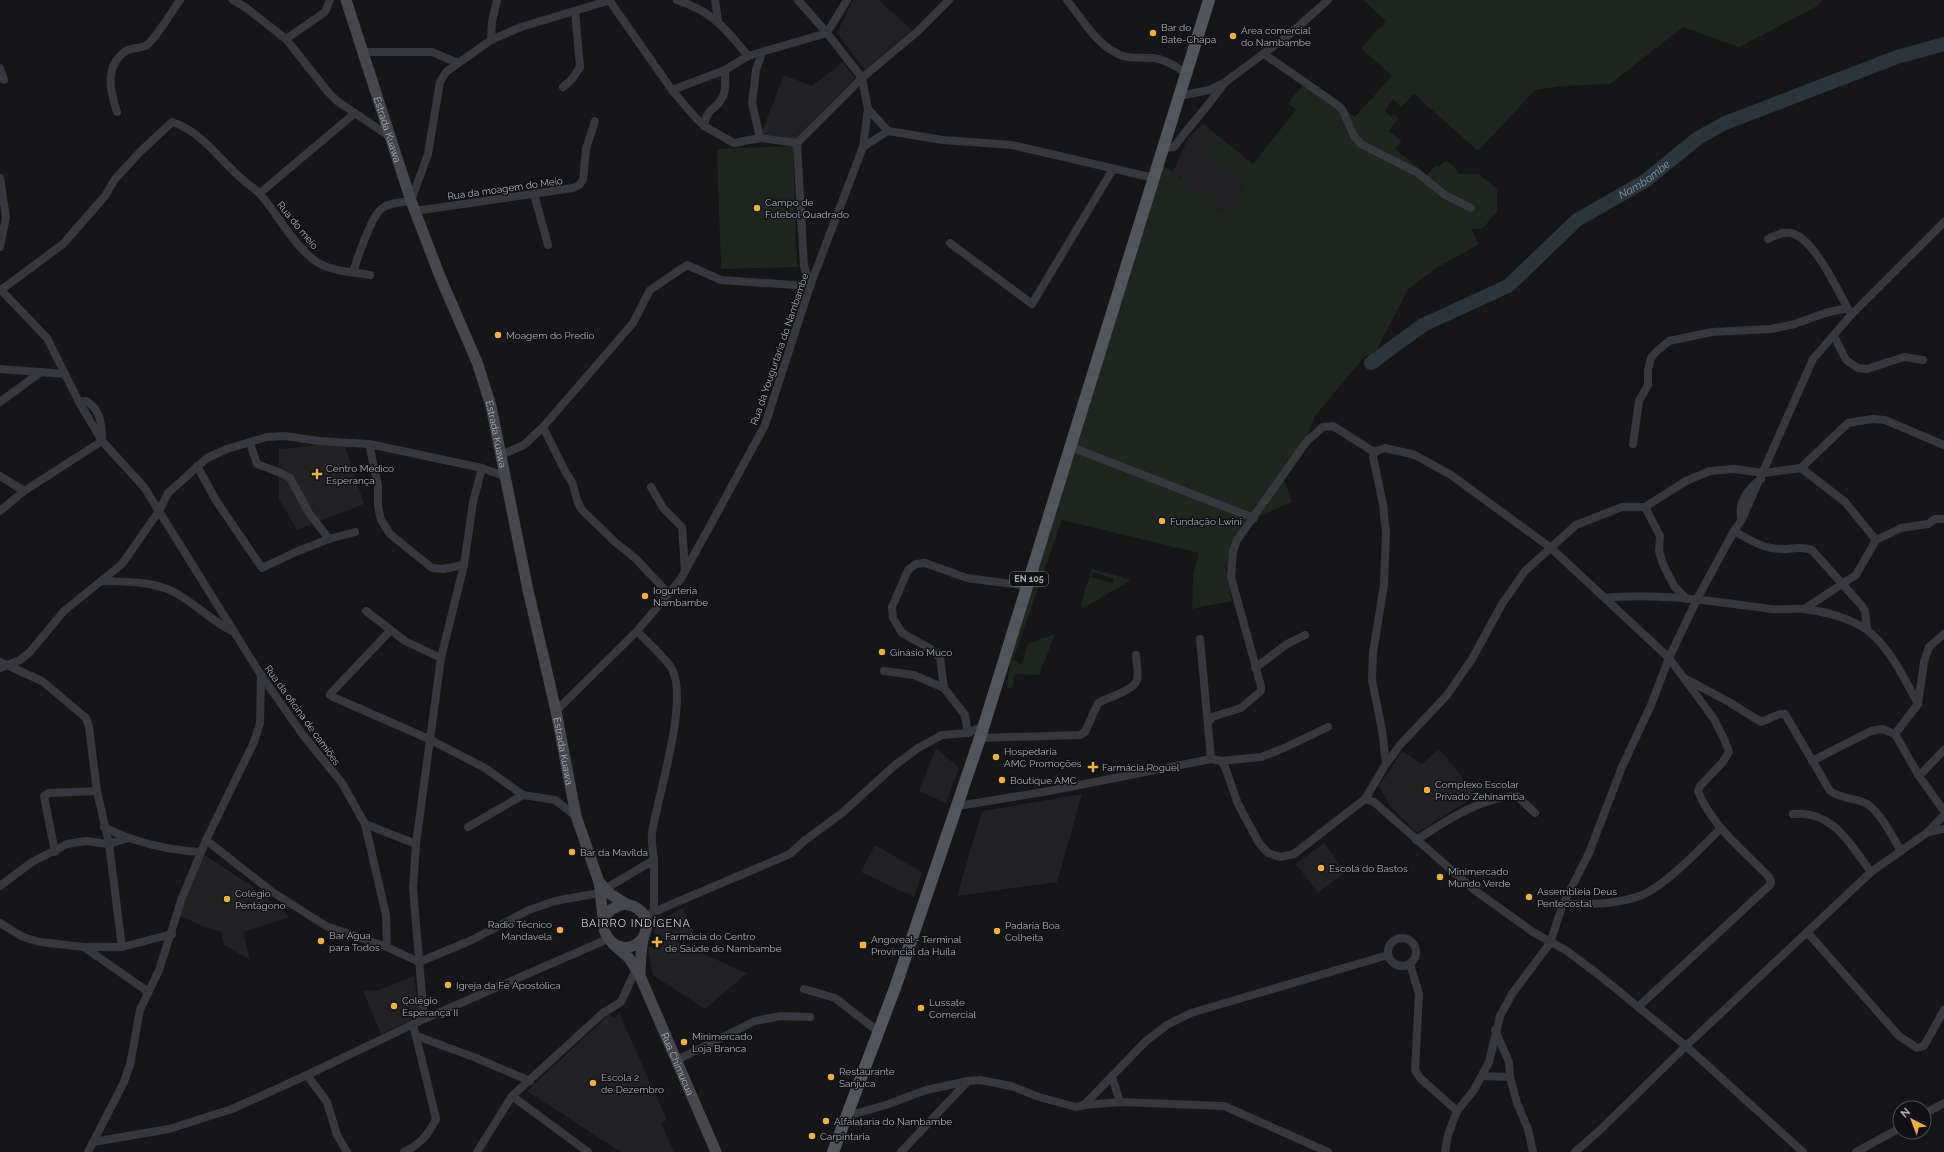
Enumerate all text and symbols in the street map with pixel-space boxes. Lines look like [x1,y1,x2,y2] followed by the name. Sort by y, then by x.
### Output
[1161,22,1216,45] place label: Bar do Bate-Chapa
[1241,25,1311,48] place label: Área comercial do Nambambe
[1148,28,1158,38] marker: Bar do Bate-Chapa
[1228,31,1238,41] marker: Área comercial do Nambambe
[372,95,403,164] street label: Estrada Kuawa
[1616,157,1673,202] water label: Nambambe
[447,175,564,202] street label: Rua da moagem do Meio
[765,197,849,220] place label: Campo de Futebol Quadrado
[275,199,320,251] street label: Rua do meio
[752,203,762,213] marker: Campo de Futebol Quadrado
[748,272,811,426] street label: Rua da Yougurtaria do Nambambe
[493,330,503,340] marker: Moagem do Predio
[506,330,594,341] place label: Moagem do Predio
[484,399,508,469] street label: Estrada Kuawa
[326,463,394,486] place label: Centro Médico Esperança
[311,468,323,480] marker: Centro Médico Esperança
[1157,516,1167,526] marker: Fundação Lwini
[1170,516,1242,527] place label: Fundação Lwini
[1010,572,1048,586] road number: EN 105
[653,585,708,608] place label: Iogurteria Nambambe
[640,591,650,601] marker: Iogurteria Nambambe
[877,647,887,657] marker: Ginásio Muco
[890,647,952,658] place label: Ginásio Muco
[263,663,343,767] street label: Rua da oficina de camiões
[551,716,575,786] street label: Estrada Kuawa
[1004,746,1082,769] place label: Hospedaria AMC Promoções
[991,752,1001,762] marker: Hospedaria AMC Promoções
[1087,761,1099,773] marker: Farmácia Roguel
[1102,762,1180,773] place label: Farmácia Roguel
[997,775,1007,785] marker: Boutique AMC
[1010,775,1077,786] place label: Boutique AMC
[1435,779,1524,802] place label: Complexo Escolar Privado Zehinamba
[1422,785,1432,795] marker: Complexo Escolar Privado Zehinamba
[567,847,577,857] marker: Bar da Mavilda
[580,847,648,858] place label: Bar da Mavilda
[1316,863,1326,873] marker: Escola do Bastos
[1329,863,1408,874] place label: Escola do Bastos
[1448,866,1511,889] place label: Minimercado Mundo Verde
[1435,872,1445,882] marker: Minimercado Mundo Verde
[1537,886,1617,909] place label: Assembleia Deus Pentecostal
[235,888,286,911] place label: Colégio Pentágono
[1524,892,1534,902] marker: Assembleia Deus Pentecostal
[222,894,232,904] marker: Colégio Pentágono
[581,916,691,930] district label: BAIRRO INDÍGENA
[488,919,552,942] place label: Radio Técnico Mandavela
[1005,920,1060,943] place label: Padaria Boa Colheita
[555,925,565,935] marker: Radio Técnico Mandavela
[992,926,1002,936] marker: Padaria Boa Colheita
[329,930,380,953] place label: Bar Água para Todos
[665,931,782,954] place label: Farmácia do Centro de Saúde do Nambambe
[871,934,962,957] place label: Angoreal - Terminal Provincial da Huíla
[316,936,326,946] marker: Bar Água para Todos
[652,937,662,947] marker: Farmácia do Centro de Saúde do Nambambe
[858,940,868,950] marker: Angoreal - Terminal Provincial da Huíla
[443,980,453,990] marker: Igreja da Fé Apostólica
[456,980,561,991] place label: Igreja da Fé Apostólica
[402,995,458,1018] place label: Colégio Esperança II
[929,997,976,1020] place label: Lussate Comercial
[389,1001,399,1011] marker: Colégio Esperança II
[916,1003,926,1013] marker: Lussate Comercial
[659,1031,696,1097] street label: Rua Chimucua
[692,1031,753,1054] place label: Minimercado Loja Branca
[679,1037,689,1047] marker: Minimercado Loja Branca
[839,1066,895,1089] place label: Restaurante Sanjuca
[601,1072,664,1095] place label: Escola 2 de Dezembro
[826,1072,836,1082] marker: Restaurante Sanjuca
[588,1078,598,1088] marker: Escola 2 de Dezembro
[1892,1100,1932,1140] north arrow
[1898,1105,1913,1121] text: N
[821,1116,831,1126] marker: Alfaiataria do Nambambe
[834,1116,952,1127] place label: Alfaiataria do Nambambe
[807,1131,817,1141] marker: Carpintaria
[820,1131,870,1142] place label: Carpintaria

